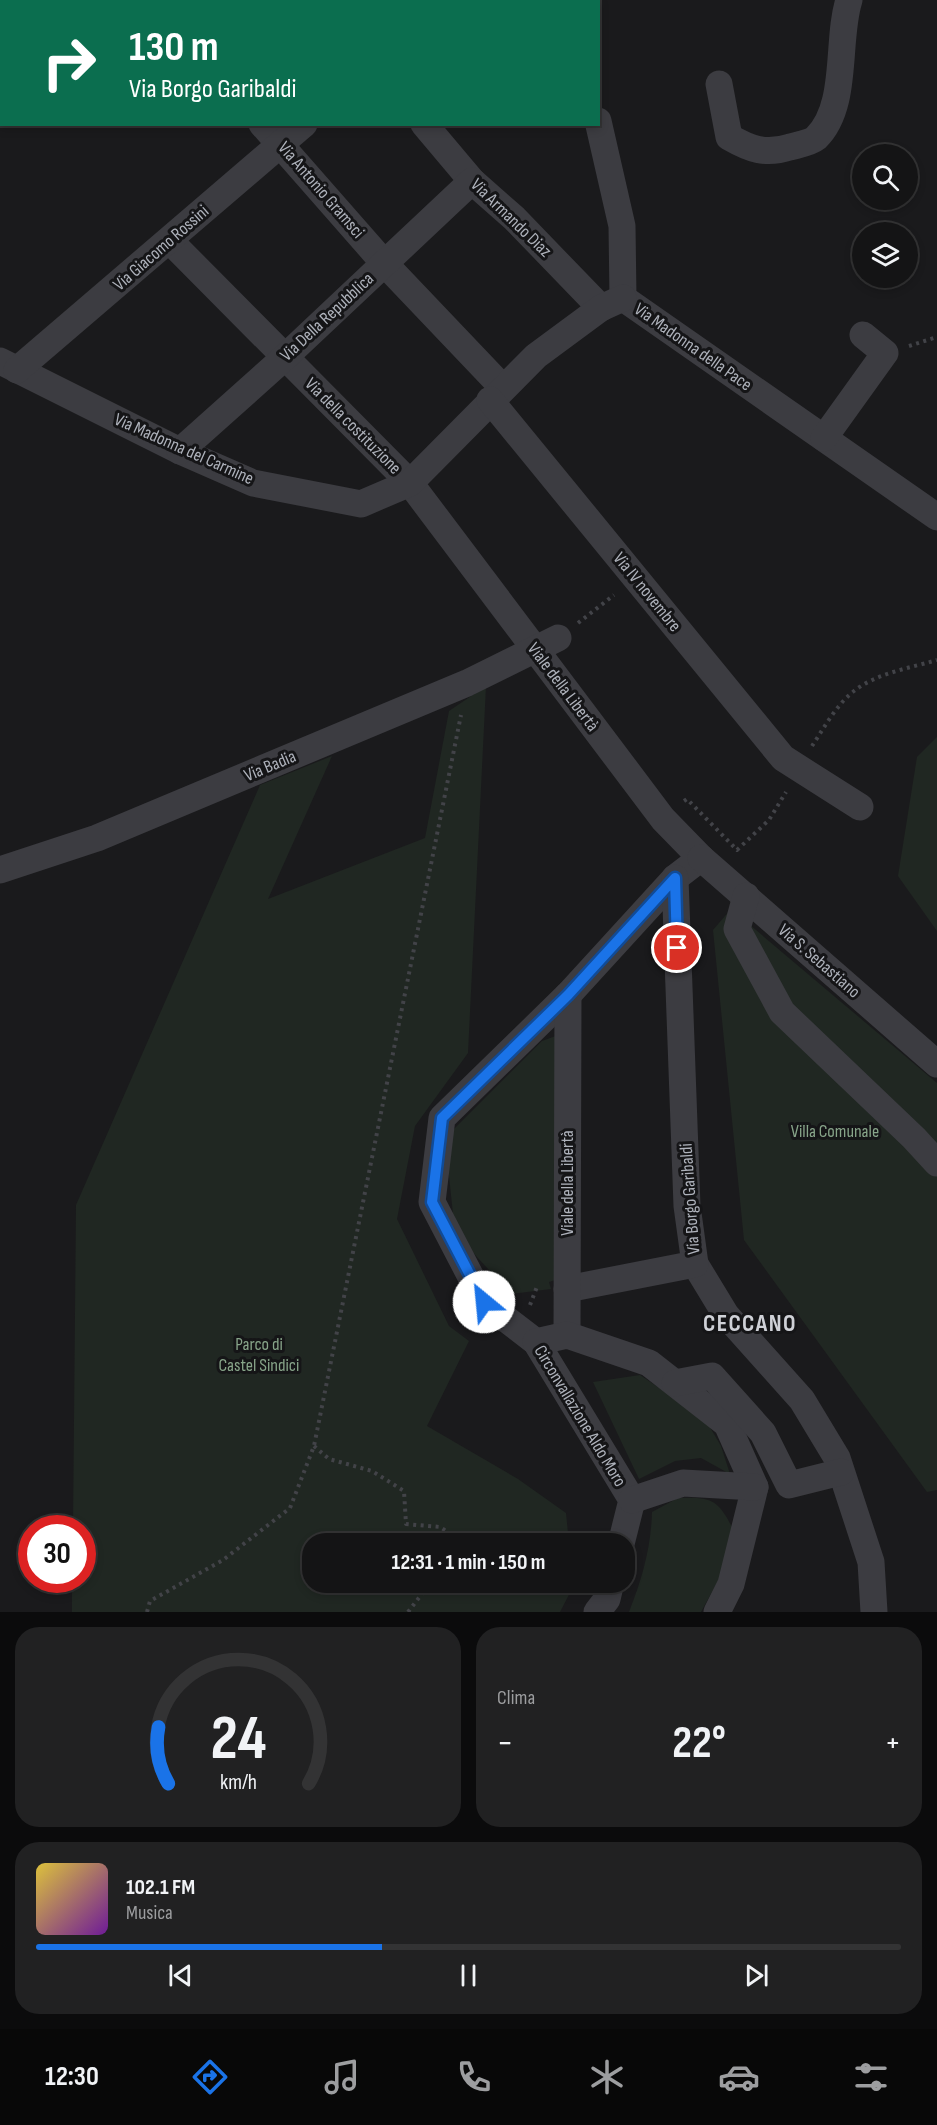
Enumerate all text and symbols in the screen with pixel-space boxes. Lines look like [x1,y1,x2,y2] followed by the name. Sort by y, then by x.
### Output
[129,22,219,73] text: 130 m
[30,24,108,102] icon: right
[129,73,297,105] text: Via Borgo Garibaldi
[273,138,369,242] street label: Via Antonio Gramsci
[852,144,918,288] map controls
[852,144,918,210] button: search
[466,174,556,262] street label: Via Armando Diaz
[109,201,213,295] street label: Via Giacomo Rossini
[852,222,918,288] button: layers
[276,268,378,366] street label: Via Della Repubblica
[630,299,756,395] street label: Via Madonna della Pace
[300,373,406,479] street label: Via della costituzione
[111,409,257,489] street label: Via Madonna del Carmine
[609,548,685,636] street label: Via IV novembre
[523,639,603,735] street label: Viale della Libertà
[241,746,299,786] street label: Via Badia
[774,920,864,1002] street label: Via S. Sebastiano
[651,922,702,973] pin
[660,931,693,964] icon: arrive
[791,1121,879,1142] park label: Villa Comunale
[557,1130,578,1236] street label: Viale della Libertà
[676,1143,704,1255] street label: Via Borgo Garibaldi
[452,1270,516,1334] position arrow
[703,1309,797,1338] district label: CECCANO
[219,1334,299,1376] park label: Parco di Castel Sindici
[529,1342,631,1490] street label: Circonvallazione Aldo Moro
[18,1515,96,1593] speed limit sign: 30
[392,1549,545,1576] text: 12:31 · 1 min · 150 m
[497,1686,535,1710] text: Clima
[210,1702,266,1777] text: 24
[672,1716,726,1771] text: 22°
[497,1723,513,1763] text: −
[885,1723,901,1763] text: +
[219,1770,257,1795] text: km/h
[126,1874,195,1901] text: 102.1 FM
[126,1901,173,1925] text: Musica
[164,1959,197,1992] icon: previous
[452,1959,485,1992] icon: pause
[740,1959,773,1992] icon: next
[189,2056,231,2098] icon: directions
[321,2056,363,2098] icon: music
[453,2056,495,2098] icon: phone
[586,2056,628,2098] icon: climate
[718,2056,760,2098] icon: car
[850,2056,892,2098] icon: filters
[45,2061,99,2093] text: 12:30

